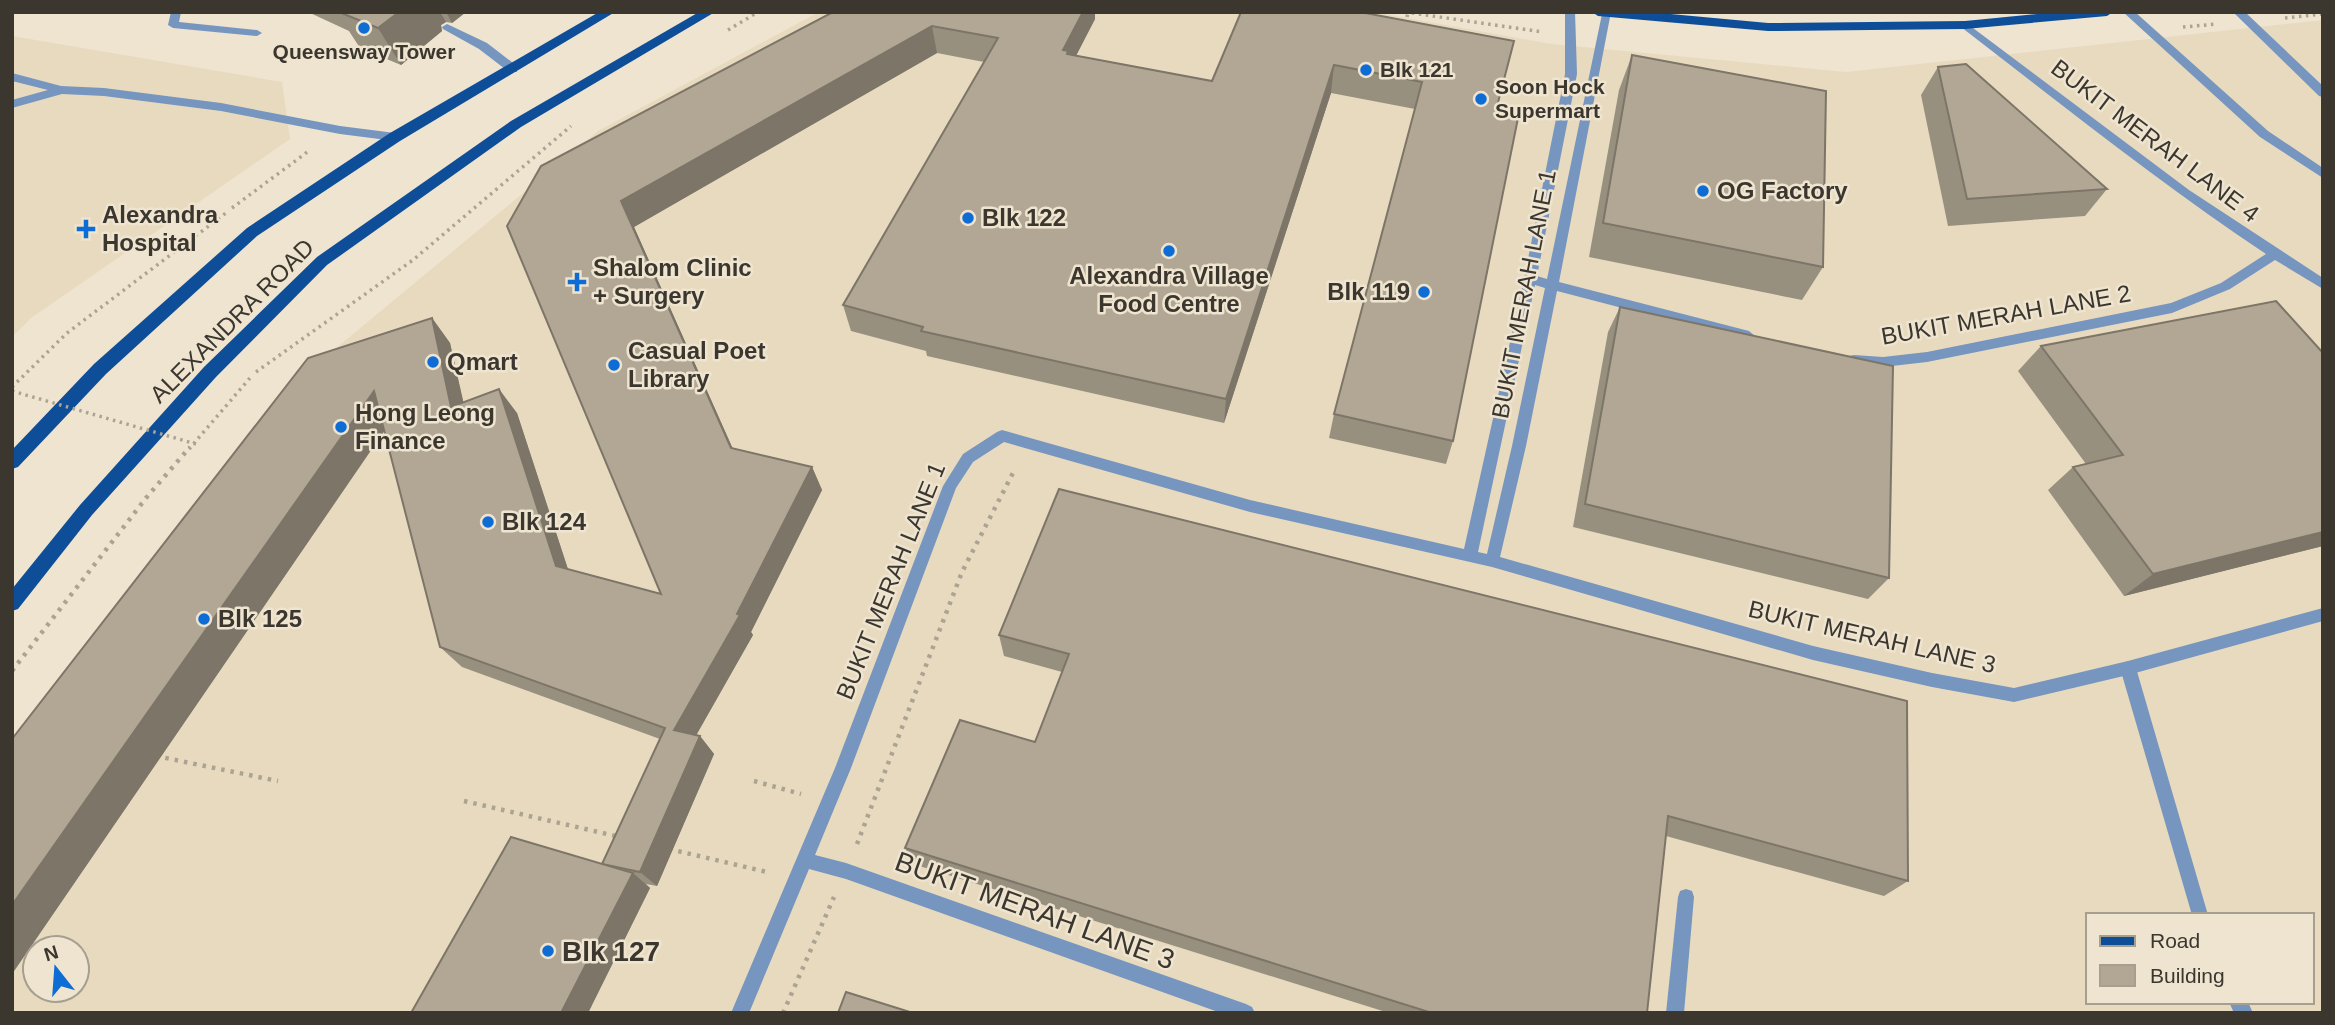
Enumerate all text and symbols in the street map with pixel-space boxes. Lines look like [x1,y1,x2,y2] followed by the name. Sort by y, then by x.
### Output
[356,20,372,36] marker: Queensway Tower
[273,40,455,63] place label: Queensway Tower
[2046,54,2264,228] street label: BUKIT MERAH LANE 4
[1380,58,1454,81] place label: Blk 121
[1358,62,1374,78] marker: Blk 121
[1495,75,1605,122] place label: Soon Hock Supermart
[1473,91,1489,107] marker: Soon Hock Supermart
[1486,167,1561,421] street label: BUKIT MERAH LANE 1
[1717,177,1848,204] place label: OG Factory
[1695,183,1711,199] marker: OG Factory
[102,201,219,256] place label: Alexandra Hospital
[982,204,1066,231] place label: Blk 122
[960,210,976,226] marker: Blk 122
[76,219,96,239] marker: Alexandra Hospital
[144,233,319,408] street label: ALEXANDRA ROAD
[1161,243,1177,259] marker: Alexandra Village Food Centre
[593,254,752,309] place label: Shalom Clinic + Surgery
[1069,262,1269,317] place label: Alexandra Village Food Centre
[567,272,587,292] marker: Shalom Clinic + Surgery
[1327,278,1410,305] place label: Blk 119
[1879,279,2133,350] street label: BUKIT MERAH LANE 2
[1416,284,1432,300] marker: Blk 119
[628,337,765,392] place label: Casual Poet Library
[447,348,518,375] place label: Qmart
[425,354,441,370] marker: Qmart
[606,357,622,373] marker: Casual Poet Library
[355,399,495,454] place label: Hong Leong Finance
[333,419,349,435] marker: Hong Leong Finance
[831,458,950,703] street label: BUKIT MERAH LANE 1
[502,508,587,535] place label: Blk 124
[480,514,496,530] marker: Blk 124
[1746,595,1998,678] street label: BUKIT MERAH LANE 3
[218,605,302,632] place label: Blk 125
[196,611,212,627] marker: Blk 125
[891,845,1179,976] street label: BUKIT MERAH LANE 3
[2086,913,2314,1004] legend
[2150,929,2200,952] text: Road
[21,934,91,1004] north arrow
[562,936,660,967] place label: Blk 127
[42,941,61,965] text: N
[540,943,556,959] marker: Blk 127
[2150,964,2225,987] text: Building

